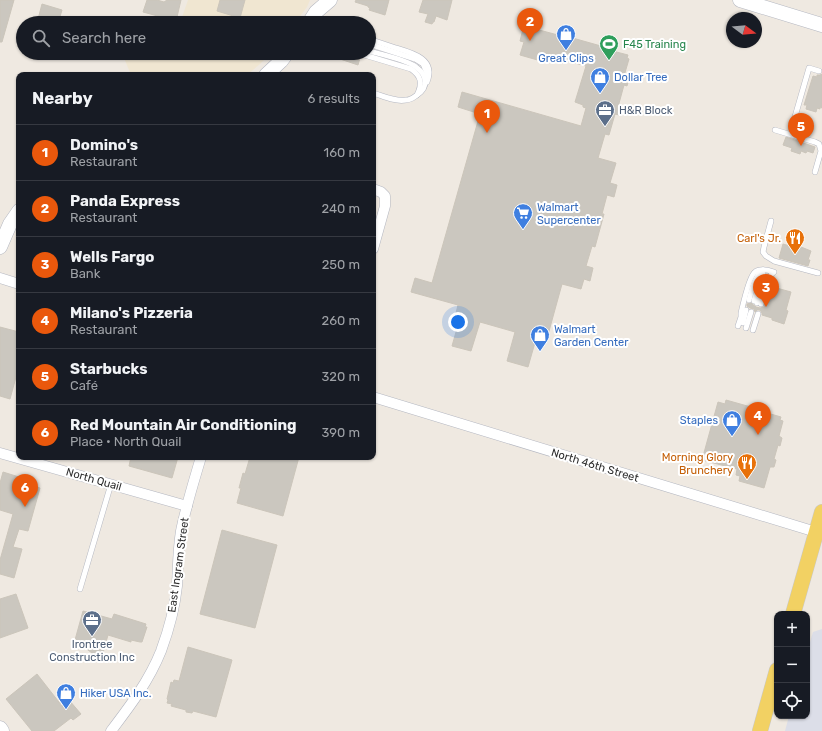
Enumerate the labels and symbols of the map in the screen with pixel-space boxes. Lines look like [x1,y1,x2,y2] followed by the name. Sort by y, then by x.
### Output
[517,8,543,41] pin: 2
[726,12,762,48] north arrow
[555,23,577,51] shop icon: Great Clips
[598,33,620,61] sports icon: F45 Training
[623,38,686,51] place label: F45 Training
[538,52,594,65] place label: Great Clips
[589,66,611,94] shop icon: Dollar Tree
[614,71,668,84] place label: Dollar Tree
[594,99,616,127] office icon: H&R Block
[474,100,500,133] pin: 1
[619,104,673,117] place label: H&R Block
[788,113,814,146] pin: 5
[537,201,602,227] place label: Walmart Supercenter
[512,202,534,230] supermarket icon: Walmart Supercenter
[784,227,806,255] restaurant icon: Carl's Jr.
[737,232,781,245] place label: Carl's Jr.
[753,274,779,307] pin: 3
[448,312,468,332] your location
[554,323,629,349] place label: Walmart Garden Center
[529,324,551,352] shop icon: Walmart Garden Center
[745,402,771,435] pin: 4
[721,409,743,437] shop icon: Staples
[680,414,718,427] place label: Staples
[550,446,641,485] street label: North 46th Street
[662,451,733,477] place label: Morning Glory Brunchery
[736,452,758,480] restaurant icon: Morning Glory Brunchery
[65,465,123,494] street label: North Quail
[12,474,38,507] pin: 6
[165,516,192,614] street label: East Ingram Street
[81,609,103,637] office icon: Irontree Construction Inc
[49,638,135,664] place label: Irontree Construction Inc
[55,682,77,710] shop icon: Hiker USA Inc.
[80,687,152,700] place label: Hiker USA Inc.

